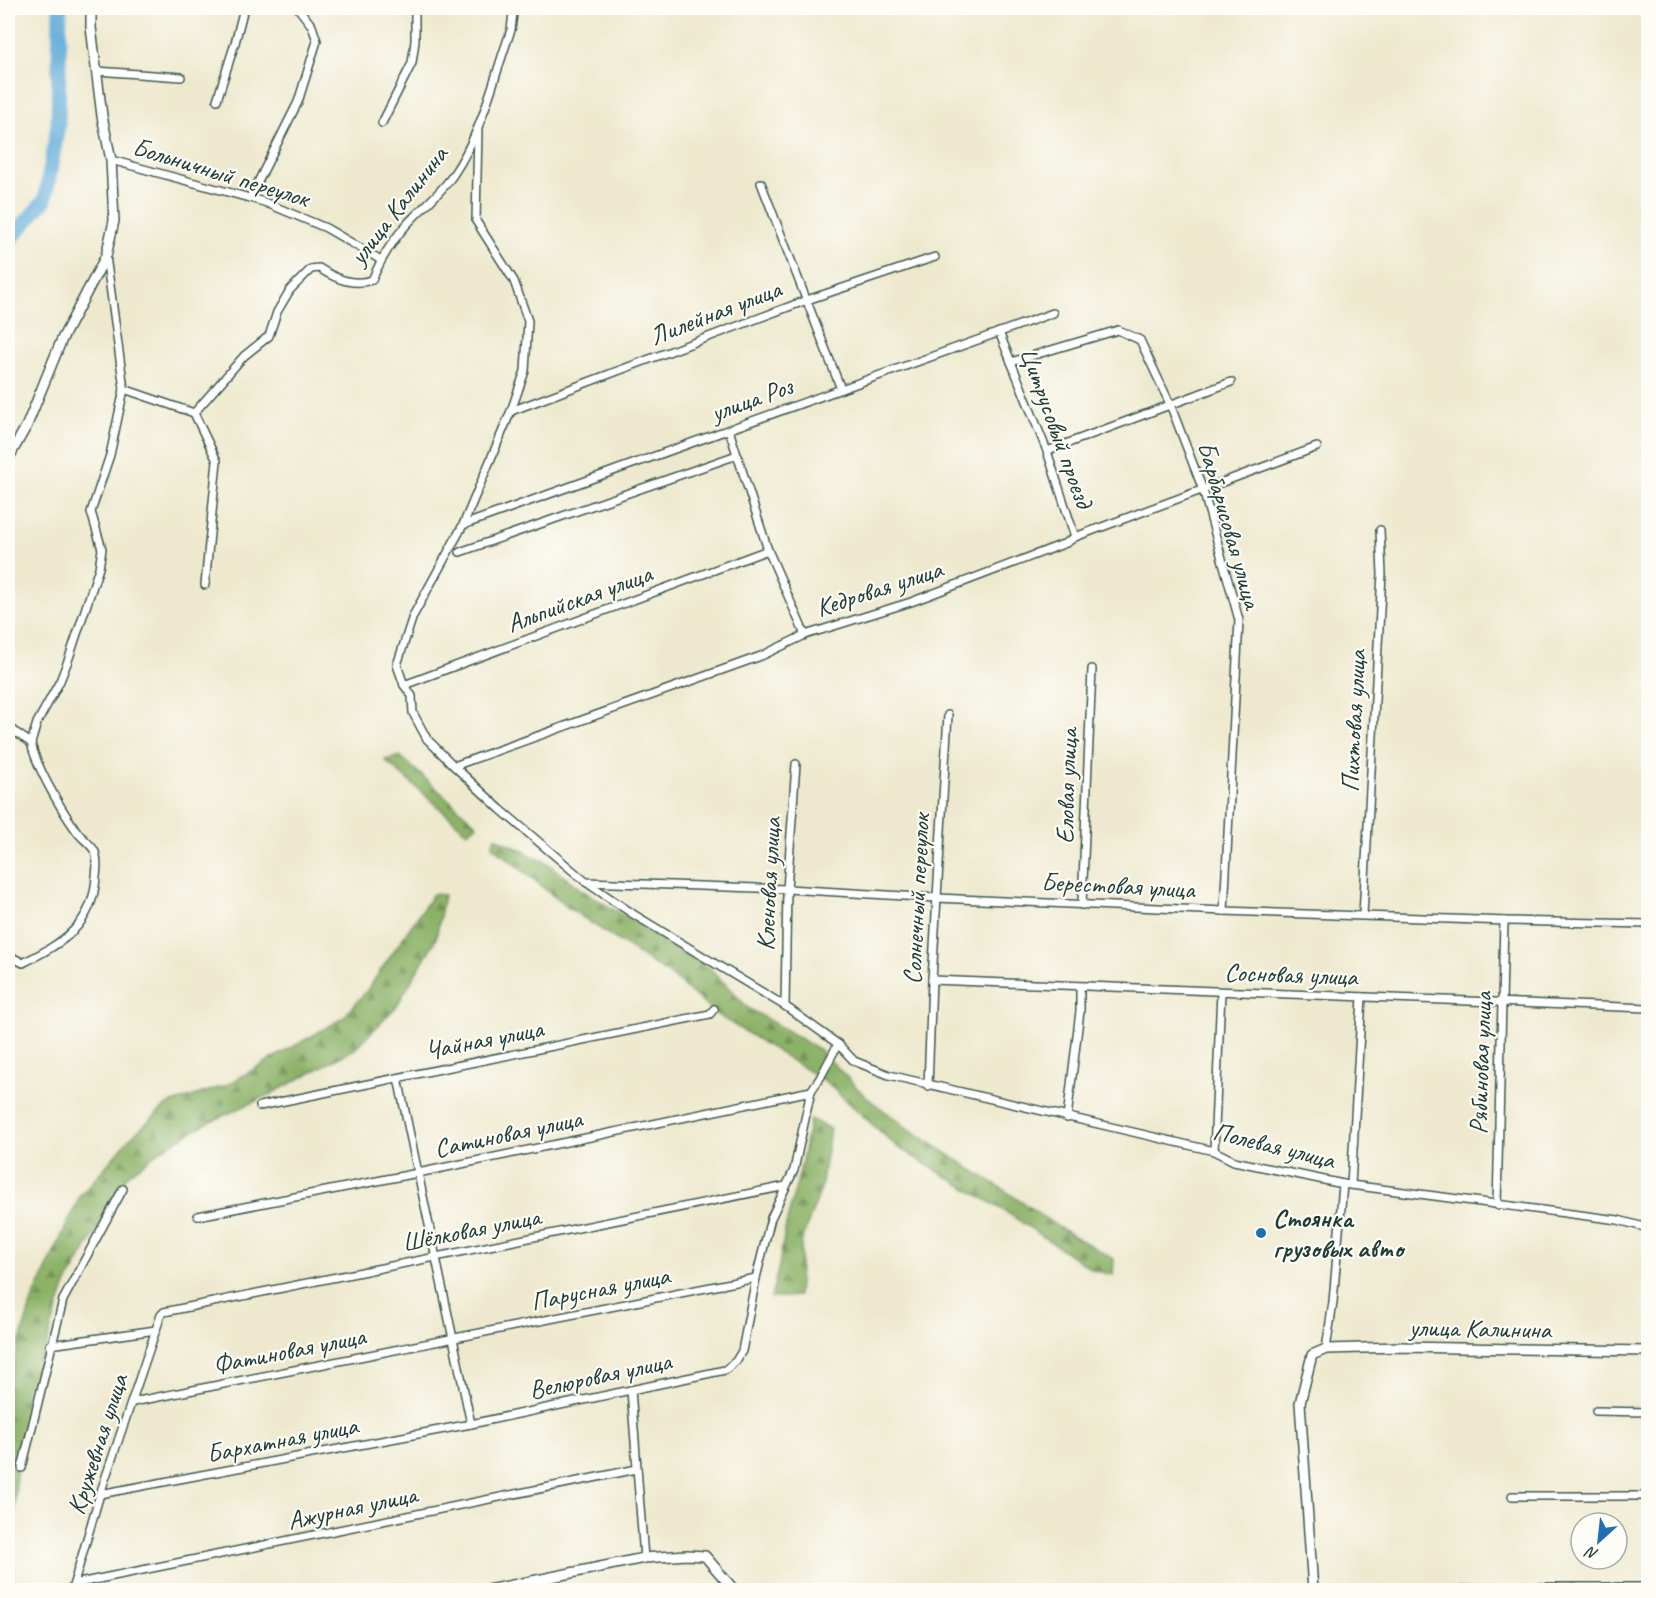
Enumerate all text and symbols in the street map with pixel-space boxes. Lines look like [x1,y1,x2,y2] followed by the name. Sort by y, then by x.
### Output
[129,130,315,216] street label: Больничный переулок
[340,138,456,273] street label: улица Калинина
[645,272,787,353] street label: Лилейная улица
[1012,342,1102,515] street label: Цитрусовый проезд
[704,369,799,430] street label: улица Роз
[1190,438,1270,615] street label: Барбарисовая улица
[812,552,948,624] street label: Кедровая улица
[502,556,658,640] street label: Альпийская улица
[1333,647,1374,793] street label: Пихтовая улица
[1048,725,1085,844] street label: Еловая улица
[896,810,938,985] street label: Солнечный переулок
[749,815,789,951] street label: Кленовая улица
[1040,865,1197,906] street label: Берестовая улица
[1224,956,1360,993] street label: Сосновая улица
[1462,990,1500,1135] street label: Рябиновая улица
[422,1012,547,1067] street label: Чайная улица
[431,1101,586,1165] street label: Сатиновая улица
[1209,1114,1340,1177] street label: Полевая улица
[399,1199,545,1259] street label: Шёлковая улица
[1273,1202,1406,1265] place label: Стоянка грузовых авто
[1254,1226,1268,1240] marker: Стоянка грузовых авто
[528,1259,674,1318] street label: Парусная улица
[1407,1311,1553,1346] street label: улица Калинина
[210,1319,370,1381] street label: Фатиновая улица
[526,1344,676,1407] street label: Велюровая улица
[59,1368,136,1518] street label: Кружевная улица
[204,1408,362,1470] street label: Бархатная улица
[284,1477,422,1537] street label: Ажурная улица
[1569,1511,1629,1571] north arrow
[1581,1541,1602,1565] text: N

